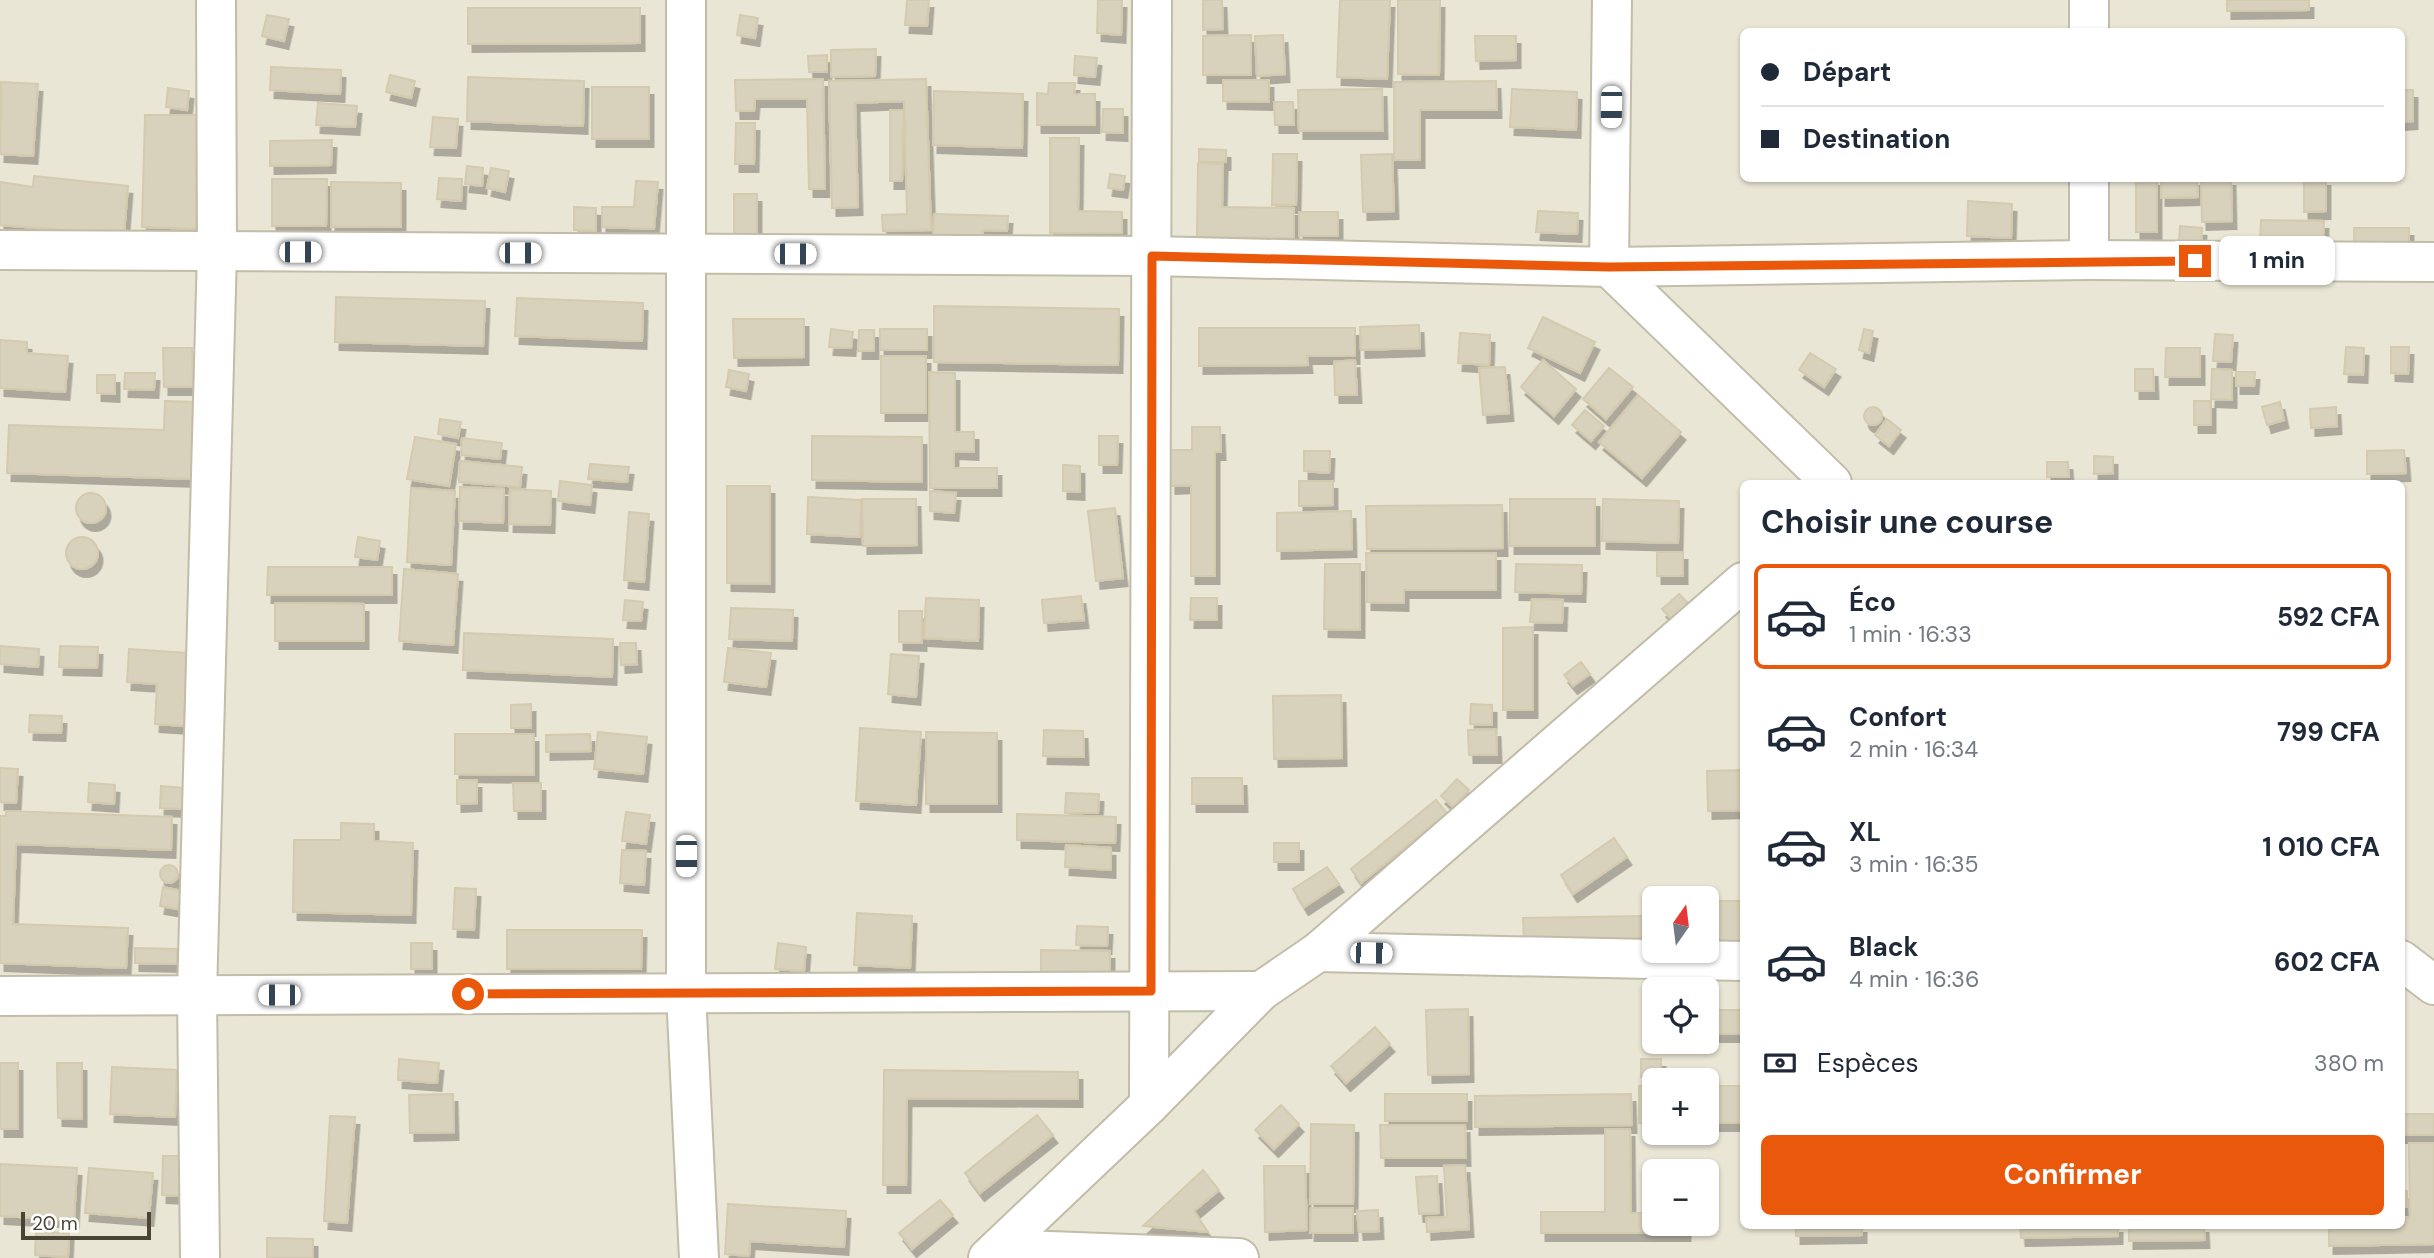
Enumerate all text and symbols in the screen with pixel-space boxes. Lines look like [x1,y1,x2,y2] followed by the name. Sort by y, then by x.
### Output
[1803,55,1891,89] text: Départ
[1601,86,1622,128] car
[1803,122,1950,156] text: Destination
[2220,236,2335,286] callout: 1 min
[280,242,322,263] car
[500,243,542,264] car
[775,244,817,265] car
[2179,245,2211,277] route end
[2249,245,2305,275] text: 1 min
[1761,501,2053,543] text: Choisir une course
[1765,585,1828,648] icon: car
[1849,585,1896,619] text: Éco
[2277,600,2380,634] text: 592 CFA
[1849,619,1972,649] text: 1 min · 16:33
[1765,700,1828,763] icon: car
[1849,700,1947,734] text: Confort
[2277,715,2380,749] text: 799 CFA
[1849,734,1978,764] text: 2 min · 16:34
[1765,815,1828,878] icon: car
[1849,815,1881,849] text: XL
[2262,830,2380,864] text: 1 010 CFA
[676,835,697,877] car
[1849,849,1979,879] text: 3 min · 16:35
[1642,886,1718,962] north arrow
[1642,886,1719,1236] map controls
[1765,930,1828,993] icon: car
[1849,930,1919,964] text: Black
[1350,942,1393,964] car
[2274,945,2380,979] text: 602 CFA
[1849,964,1979,994] text: 4 min · 16:36
[1642,977,1719,1054] button: locate
[452,978,484,1010] route start
[259,985,301,1006] car
[1761,1044,1799,1082] icon: cash
[1817,1046,1918,1080] text: Espèces
[2314,1048,2384,1078] text: 380 m
[1642,1068,1719,1145] button: +
[1761,1135,2384,1215] button: Confirmer
[1642,1159,1719,1236] button: −
[21,1209,150,1241] scale bar
[32,1211,78,1236] text: 20 m

